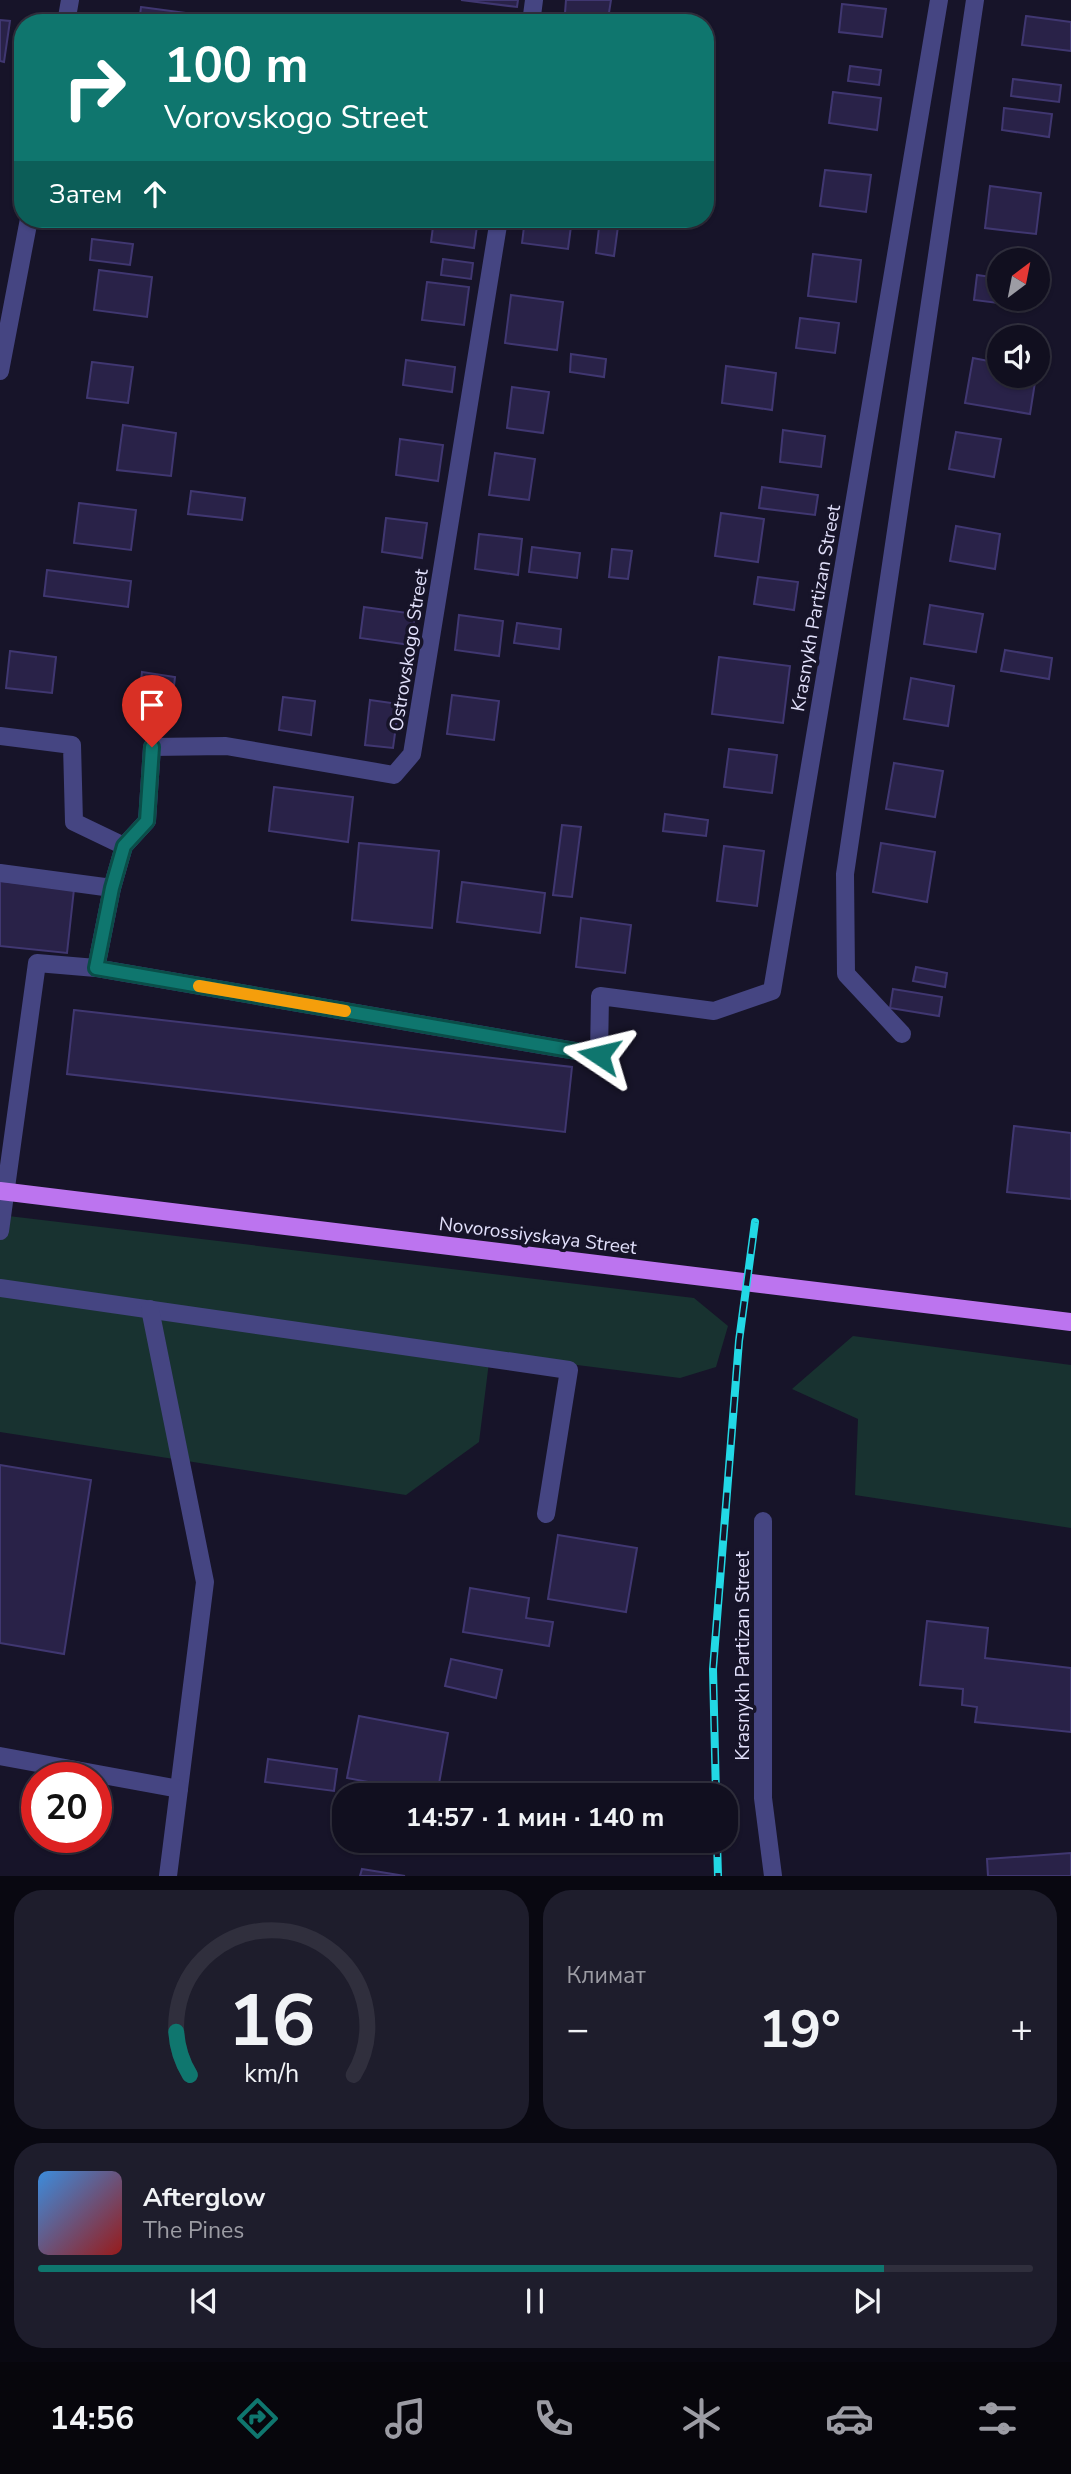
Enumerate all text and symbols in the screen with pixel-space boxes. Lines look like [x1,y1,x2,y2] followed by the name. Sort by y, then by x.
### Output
[164,32,308,99] text: 100 m
[49,42,140,133] icon: right
[164,96,428,139] text: Vorovskogo Street
[136,175,174,213] icon: ahead
[49,177,122,212] text: Затем
[987,248,1050,312] north arrow
[987,248,1050,388] map controls
[987,325,1050,388] button: sound
[785,502,847,714] street label: Krasnykh Partizan Street
[383,567,435,733] street label: Ostrovskogo Street
[122,675,182,747] pin
[133,686,171,724] icon: arrive
[562,1018,636,1092] position arrow
[437,1211,639,1261] street label: Novorossiyskaya Street
[730,1551,756,1761] street label: Krasnykh Partizan Street
[21,1762,112,1853] speed limit sign: 20
[406,1800,664,1835] text: 14:57 · 1 мин · 140 m
[567,1960,646,1991] text: Климат
[228,1972,315,2072] text: 16
[759,1994,841,2065] text: 19°
[567,2004,589,2055] text: −
[1010,2004,1033,2055] text: +
[244,2057,299,2091] text: km/h
[143,2180,266,2215] text: Afterglow
[143,2215,244,2246] text: The Pines
[185,2282,223,2320] icon: previous
[516,2282,554,2320] icon: pause
[848,2282,886,2320] icon: next
[233,2394,282,2443] icon: directions
[381,2394,430,2443] icon: music
[529,2394,578,2443] icon: phone
[677,2394,726,2443] icon: climate
[825,2394,874,2443] icon: car
[973,2394,1022,2443] icon: filters
[49,2397,134,2440] text: 14:56

